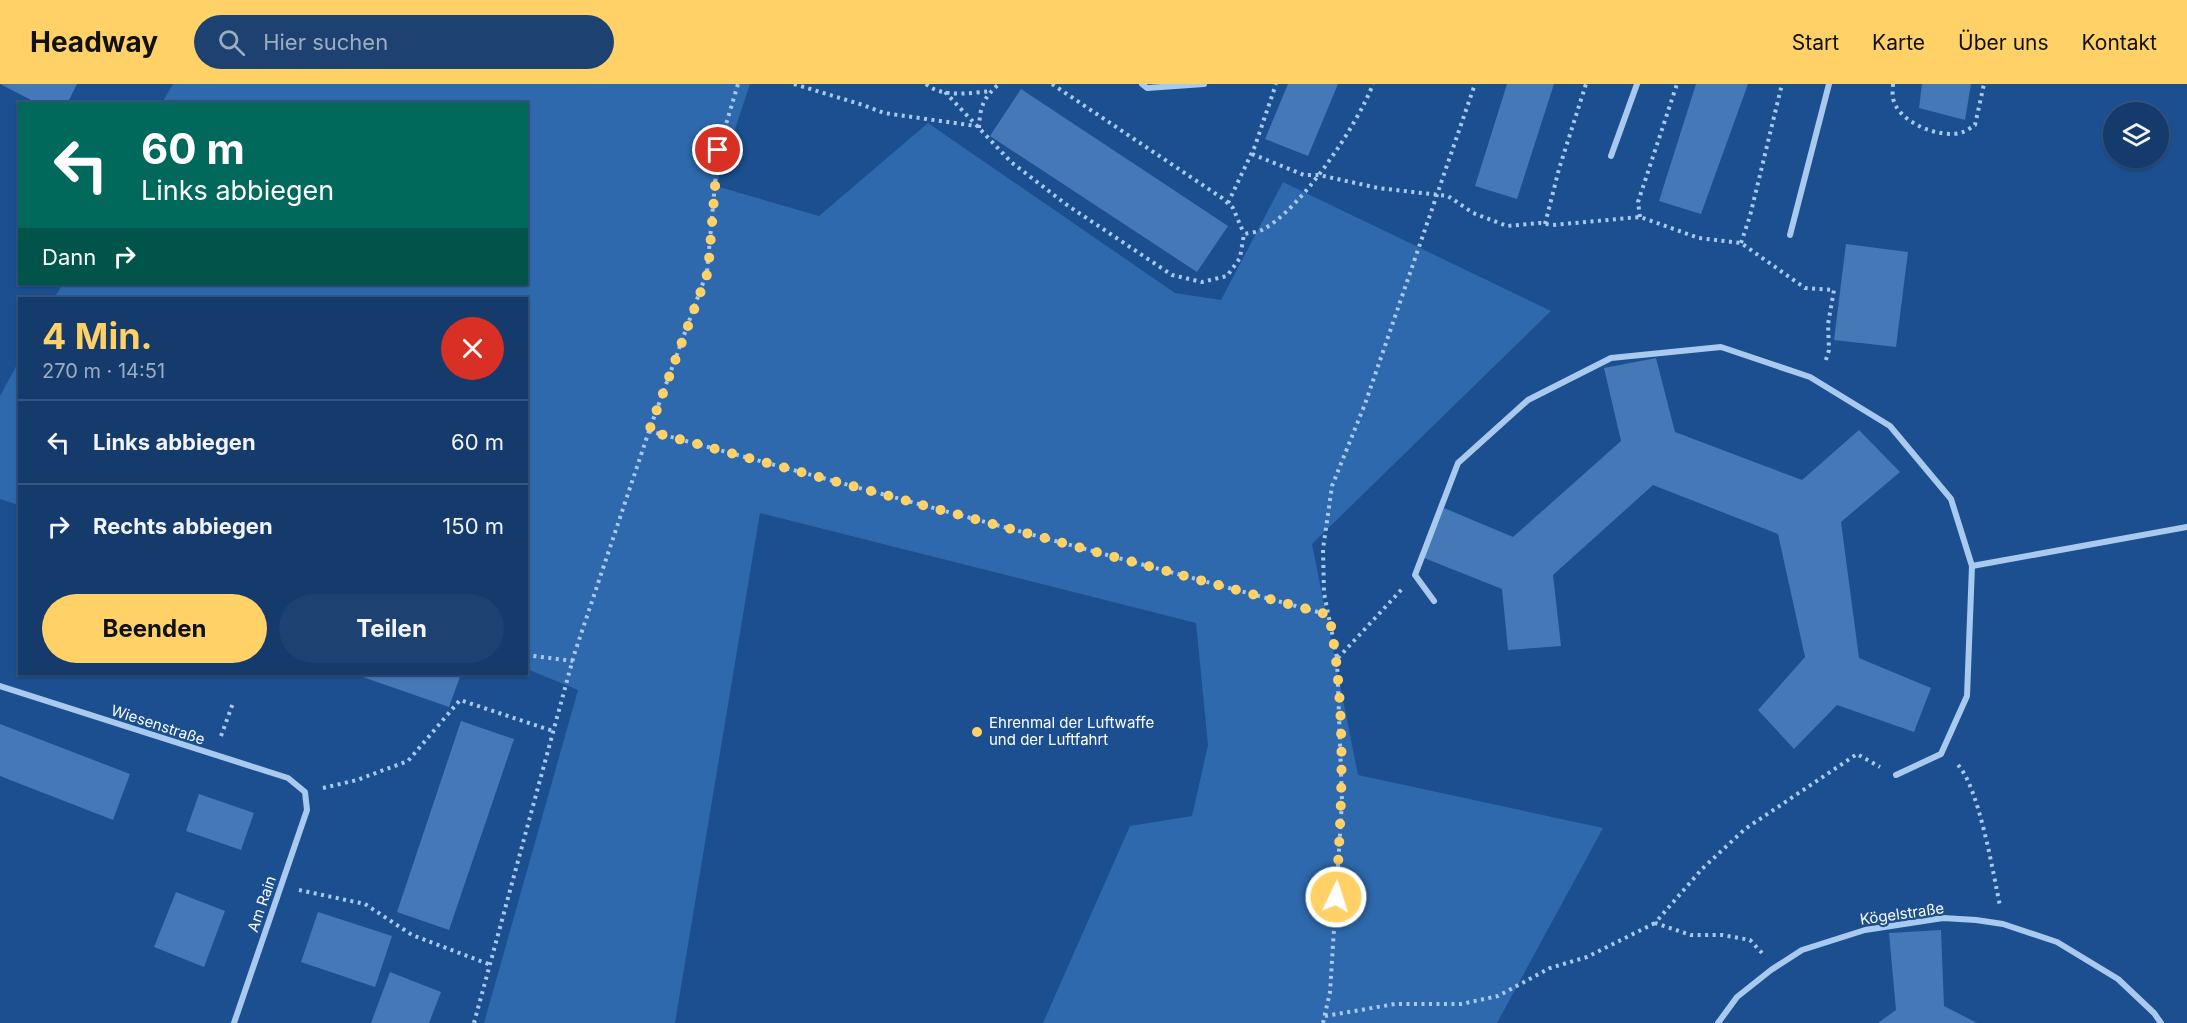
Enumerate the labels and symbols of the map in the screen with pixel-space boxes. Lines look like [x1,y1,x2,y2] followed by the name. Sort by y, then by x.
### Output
[692,124,743,175] pin
[109,700,207,749] street label: Wiesenstraße
[989,713,1154,749] place label: Ehrenmal der Luftwaffe und der Luftfahrt
[970,725,984,739] marker: Ehrenmal der Luftwaffe und der Luftfahrt
[1304,865,1368,929] position arrow
[243,873,280,934] street label: Am Rain
[1859,898,1945,929] street label: Kögelstraße

